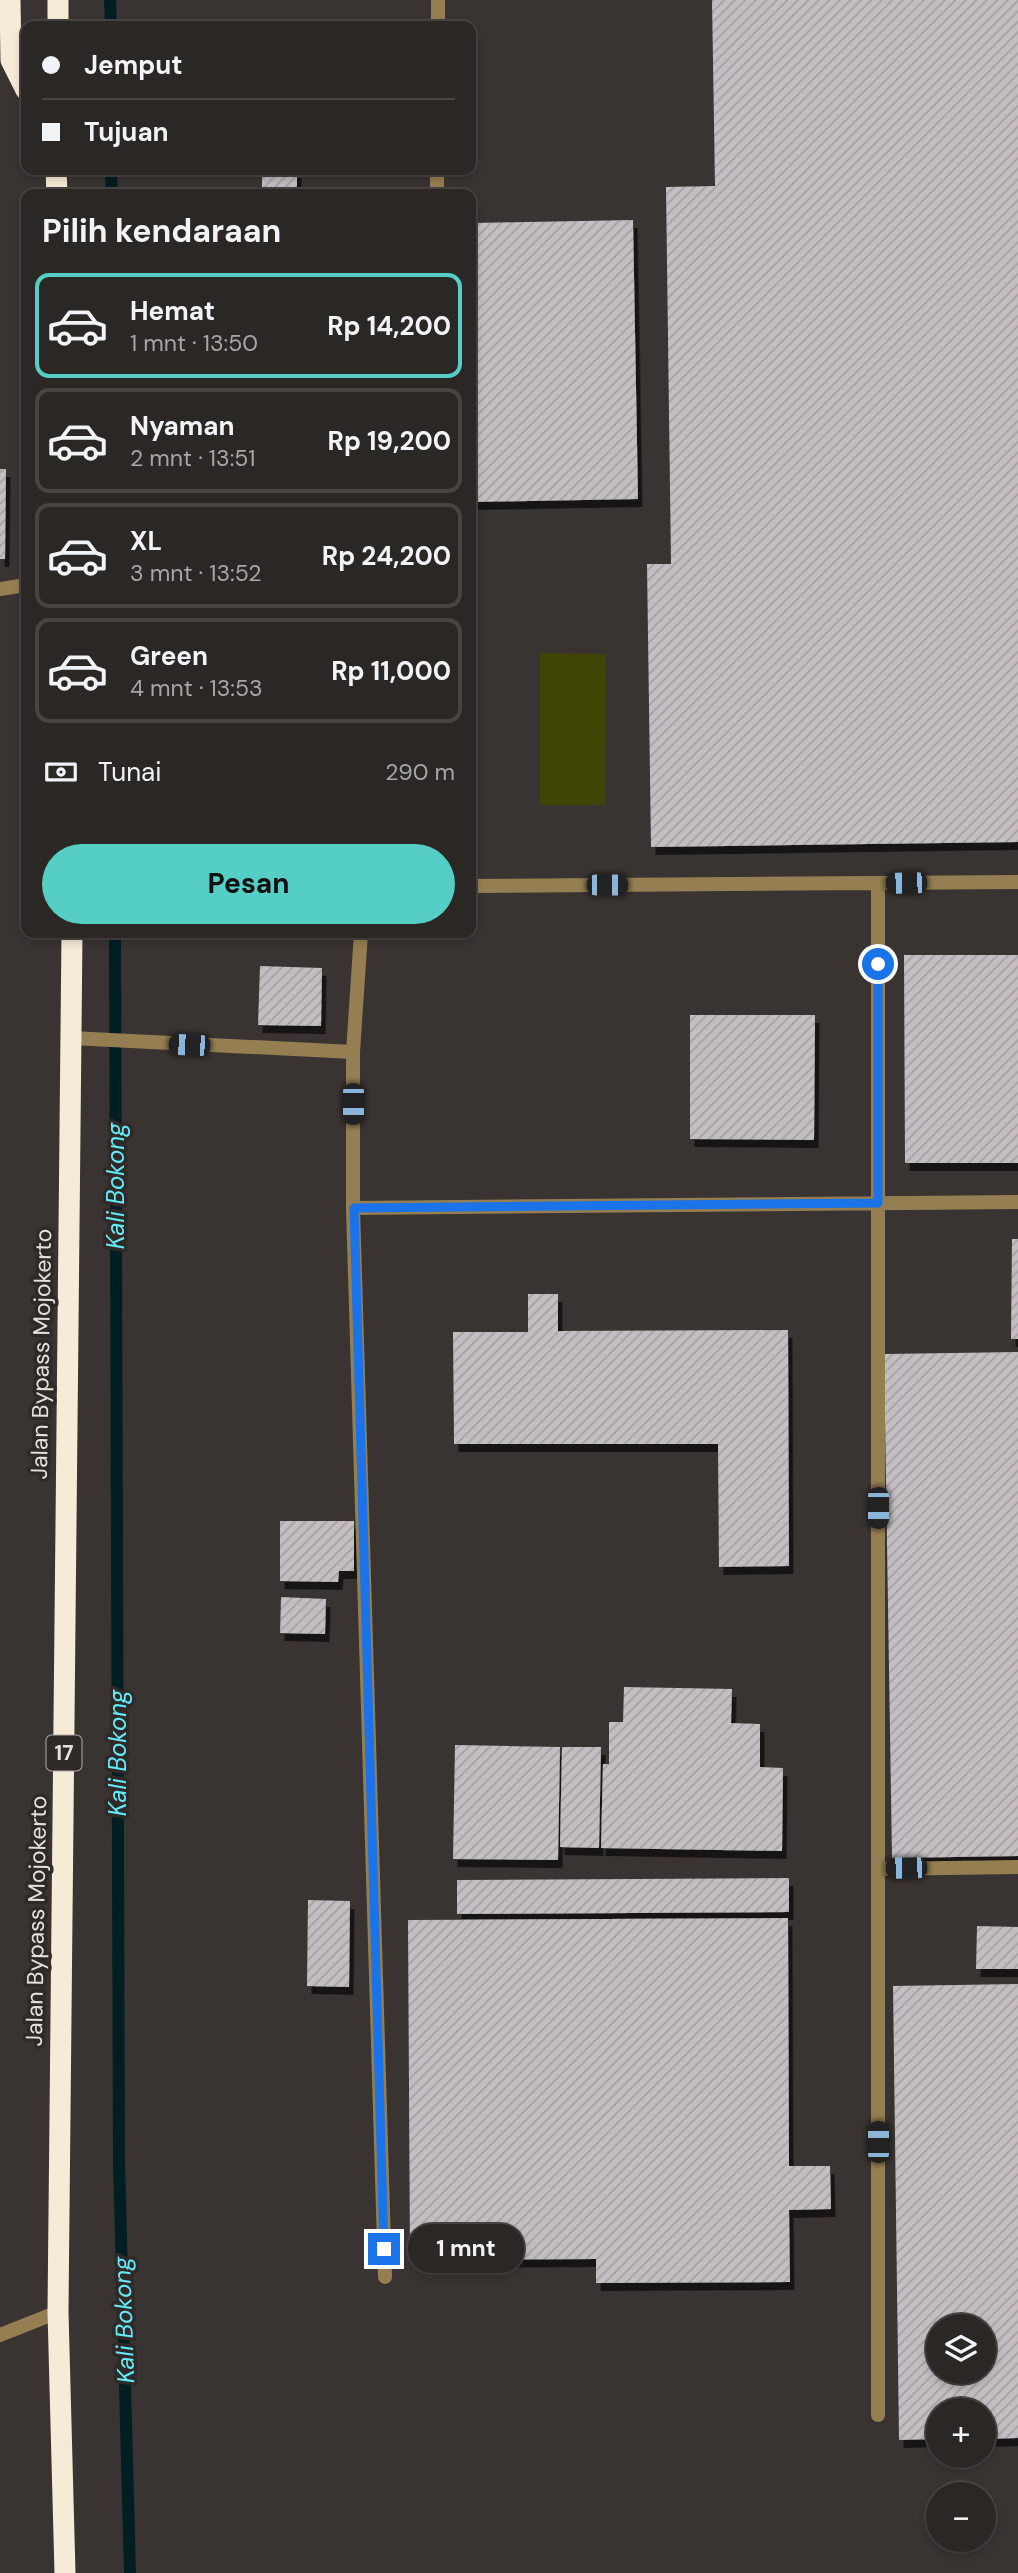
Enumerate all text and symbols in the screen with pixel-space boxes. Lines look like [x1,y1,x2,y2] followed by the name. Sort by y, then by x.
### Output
[84,48,183,82] text: Jemput
[84,115,169,149] text: Tujuan
[42,210,281,252] text: Pilih kendaraan
[46,294,109,357] icon: car
[130,294,215,328] text: Hemat
[327,309,451,343] text: Rp 14,200
[130,328,258,358] text: 1 mnt · 13:50
[46,409,109,472] icon: car
[130,409,235,443] text: Nyaman
[328,424,451,458] text: Rp 19,200
[130,443,256,473] text: 2 mnt · 13:51
[46,524,109,587] icon: car
[130,524,162,558] text: XL
[322,539,451,573] text: Rp 24,200
[130,558,262,588] text: 3 mnt · 13:52
[46,639,109,702] icon: car
[130,639,208,673] text: Green
[331,654,451,688] text: Rp 11,000
[130,673,263,703] text: 4 mnt · 13:53
[42,753,80,791] icon: cash
[98,755,162,789] text: Tunai
[385,757,455,787] text: 290 m
[42,844,455,924] button: Pesan
[885,872,928,894] car
[587,875,629,896] car
[862,948,894,980] route start
[168,1034,211,1056] car
[343,1083,364,1125] car
[100,1122,131,1249] water label: Kali Bokong
[24,1228,58,1480] street label: Jalan Bypass Mojokerto
[868,1487,889,1529] car
[102,1689,133,1816] water label: Kali Bokong
[46,1736,82,1770] road number: 17
[19,1795,53,2047] street label: Jalan Bypass Mojokerto
[885,1857,928,1879] car
[868,2121,889,2163] car
[408,2224,524,2274] callout: 1 mnt
[368,2233,400,2265] route end
[436,2233,496,2263] text: 1 mnt
[106,2255,141,2384] water label: Kali Bokong
[926,2314,996,2552] map controls
[926,2314,996,2384] button: layers
[926,2398,996,2468] button: +
[926,2482,996,2552] button: −

